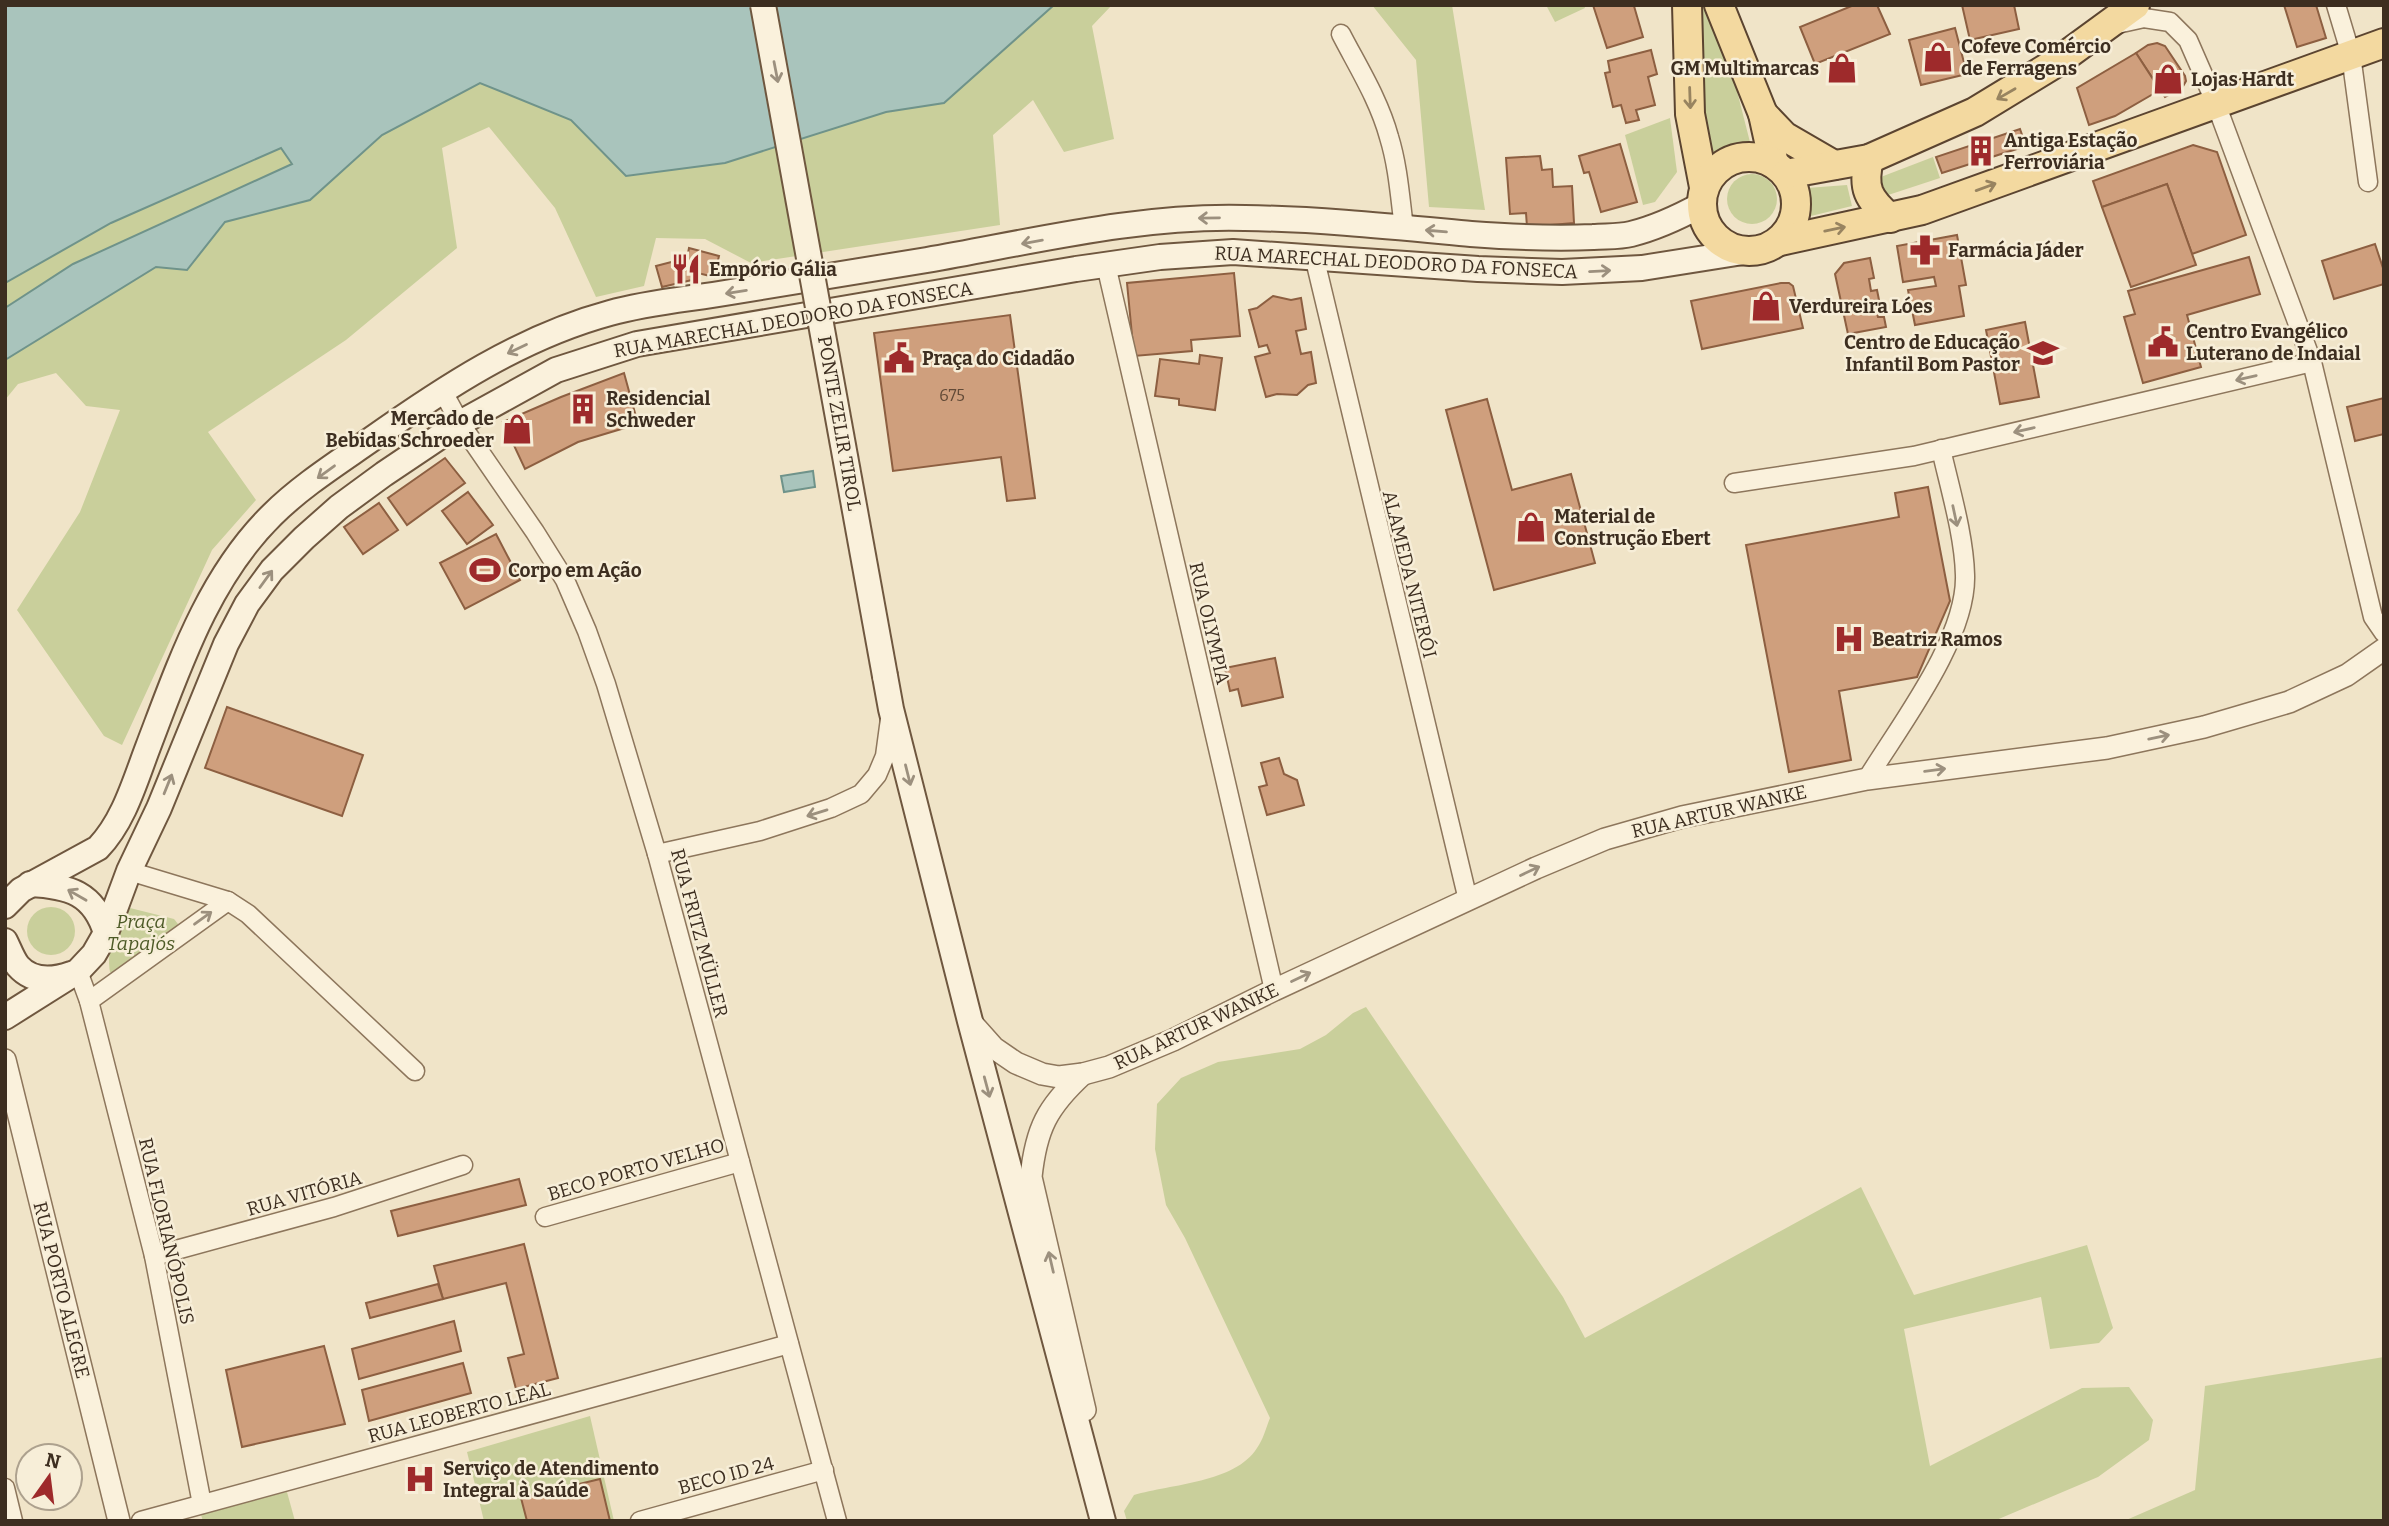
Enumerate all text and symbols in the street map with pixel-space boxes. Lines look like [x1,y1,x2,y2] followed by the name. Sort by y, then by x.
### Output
[1961,35,2111,80] place label: Cofeve Comércio de Ferragens
[1921,40,1955,74] shop icon: Cofeve Comércio de Ferragens
[1825,51,1859,85] shop icon: GM Multimarcas
[1670,57,1819,80] place label: GM Multimarcas
[770,60,783,83] one-way arrow
[2151,62,2185,96] shop icon: Lojas Hardt
[2191,68,2295,91] place label: Lojas Hardt
[1683,86,1696,109] one-way arrow
[1997,87,2017,101] one-way arrow
[2004,129,2138,174] place label: Antiga Estação Ferroviária
[1964,134,1998,168] building icon: Antiga Estação Ferroviária
[1975,179,1997,192] one-way arrow
[1197,212,1220,225] one-way arrow
[1823,221,1846,235] one-way arrow
[1425,224,1447,237] one-way arrow
[1908,233,1942,267] pharmacy icon: Farmácia Jáder
[1021,235,1044,249] one-way arrow
[1948,239,2084,262] place label: Farmácia Jáder
[1214,241,1579,284] street label: RUA MARECHAL DEODORO DA FONSECA
[669,252,703,286] restaurant icon: Empório Gália
[709,258,837,281] place label: Empório Gália
[1588,264,1611,277] one-way arrow
[612,276,975,362] street label: RUA MARECHAL DEODORO DA FONSECA
[725,286,747,299] one-way arrow
[1749,289,1783,323] shop icon: Verdureira Lóes
[1789,295,1933,318] place label: Verdureira Lóes
[2186,320,2361,365] place label: Centro Evangélico Luterano de Indaial
[2146,325,2180,359] public building icon: Centro Evangélico Luterano de Indaial
[1844,331,2020,376] place label: Centro de Educação Infantil Bom Pastor
[813,334,866,512] street label: PONTE ZELIR TIROL
[2026,336,2060,370] school or university icon: Centro de Educação Infantil Bom Pastor
[882,341,916,375] public building icon: Praça do Cidadão
[507,343,528,356] one-way arrow
[922,347,1075,370] place label: Praça do Cidadão
[2235,372,2258,385] one-way arrow
[939,386,965,405] house number: 675
[606,387,710,432] place label: Residencial Schweder
[566,392,600,426] building icon: Residencial Schweder
[326,407,494,452] place label: Mercado de Bebidas Schroeder
[500,412,534,446] shop icon: Mercado de Bebidas Schroeder
[2013,424,2036,437] one-way arrow
[317,465,336,479] one-way arrow
[1378,488,1441,660] street label: ALAMEDA NITERÓI
[1949,504,1963,527] one-way arrow
[1554,505,1711,550] place label: Material de Construção Ebert
[1514,510,1548,544] shop icon: Material de Construção Ebert
[468,553,502,587] sports icon: Corpo em Ação
[508,559,642,582] place label: Corpo em Ação
[1184,560,1235,687] street label: RUA OLYMPIA
[258,570,273,589] one-way arrow
[1832,622,1866,656] hospital icon: Beatriz Ramos
[1872,628,2002,651] place label: Beatriz Ramos
[2147,729,2170,743] one-way arrow
[902,763,915,786] one-way arrow
[1923,763,1945,776] one-way arrow
[163,773,176,795] one-way arrow
[1629,780,1809,843] street label: RUA ARTUR WANKE
[806,807,828,820] one-way arrow
[666,846,733,1021] street label: RUA FRITZ MÜLLER
[1519,864,1540,877] one-way arrow
[68,888,88,902] one-way arrow
[107,910,175,955] park label: Praça Tapajós
[193,911,212,925] one-way arrow
[1290,970,1312,983] one-way arrow
[1110,978,1282,1075] street label: RUA ARTUR WANKE
[982,1076,995,1098] one-way arrow
[545,1133,727,1206] street label: BECO PORTO VELHO
[134,1135,199,1327] street label: RUA FLORIANÓPOLIS
[244,1166,365,1221] street label: RUA VITÓRIA
[28,1199,95,1381] street label: RUA PORTO ALEGRE
[1044,1251,1057,1274] one-way arrow
[365,1377,553,1448] street label: RUA LEOBERTO LEAL
[14,1442,84,1512] north arrow
[43,1448,63,1474] text: N
[676,1452,777,1499] street label: BECO ID 24
[443,1457,659,1502] place label: Serviço de Atendimento Integral à Saúde
[403,1462,437,1496] hospital icon: Serviço de Atendimento Integral à Saúde

